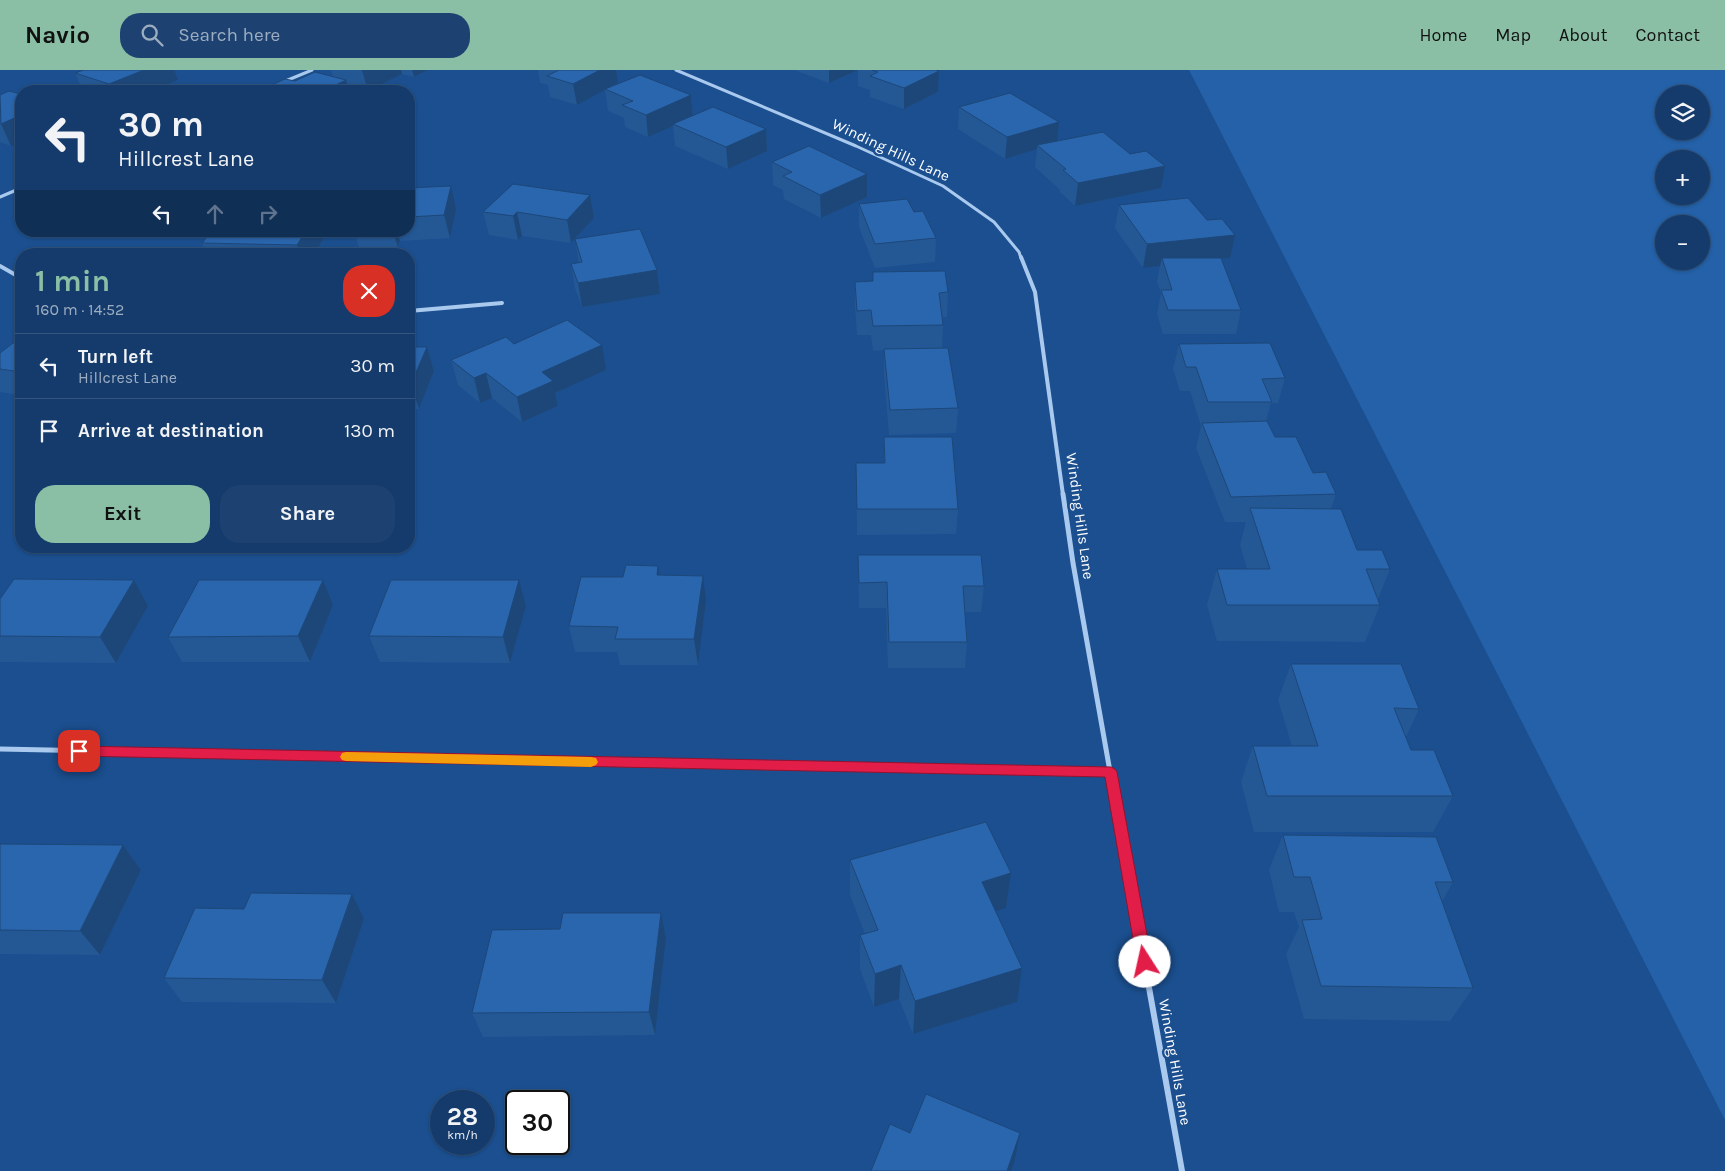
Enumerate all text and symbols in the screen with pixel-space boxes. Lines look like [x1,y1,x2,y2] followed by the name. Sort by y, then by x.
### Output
[120,13,470,58] search box
[25,21,90,49] text: Navio
[138,21,166,49] icon: search
[178,24,280,46] text: Search here
[1419,24,1467,46] text: Home
[1495,24,1531,46] text: Map
[1559,24,1608,46] text: About
[1636,24,1700,46] text: Contact
[1655,85,1710,270] map controls
[1655,85,1710,140] button: layers
[118,104,204,145] text: 30 m
[35,105,100,170] icon: left
[829,115,953,185] street label: Winding Hills Lane
[118,146,254,172] text: Hillcrest Lane
[1655,150,1710,205] button: +
[148,200,176,228] icon: left
[201,200,229,228] icon: ahead
[254,200,282,228] icon: right
[1655,215,1710,270] button: −
[35,263,110,299] text: 1 min
[343,265,395,317] button: close
[35,300,124,319] text: 160 m · 14:52
[78,346,153,368] text: Turn left
[35,352,63,380] icon: left
[350,355,395,377] text: 30 m
[78,368,177,387] text: Hillcrest Lane
[35,417,63,445] icon: arrive
[78,420,264,442] text: Arrive at destination
[344,420,395,442] text: 130 m
[1062,451,1098,581] street label: Winding Hills Lane
[35,485,210,543] button: Exit
[220,485,395,543] button: Share
[58,730,100,772] pin
[65,737,93,765] icon: arrive
[1118,935,1170,987] position arrow
[1155,998,1195,1126] street label: Winding Hills Lane
[505,1090,570,1155] speed limit sign: 30
[447,1102,478,1131] text: 28
[447,1128,478,1142] text: km/h

